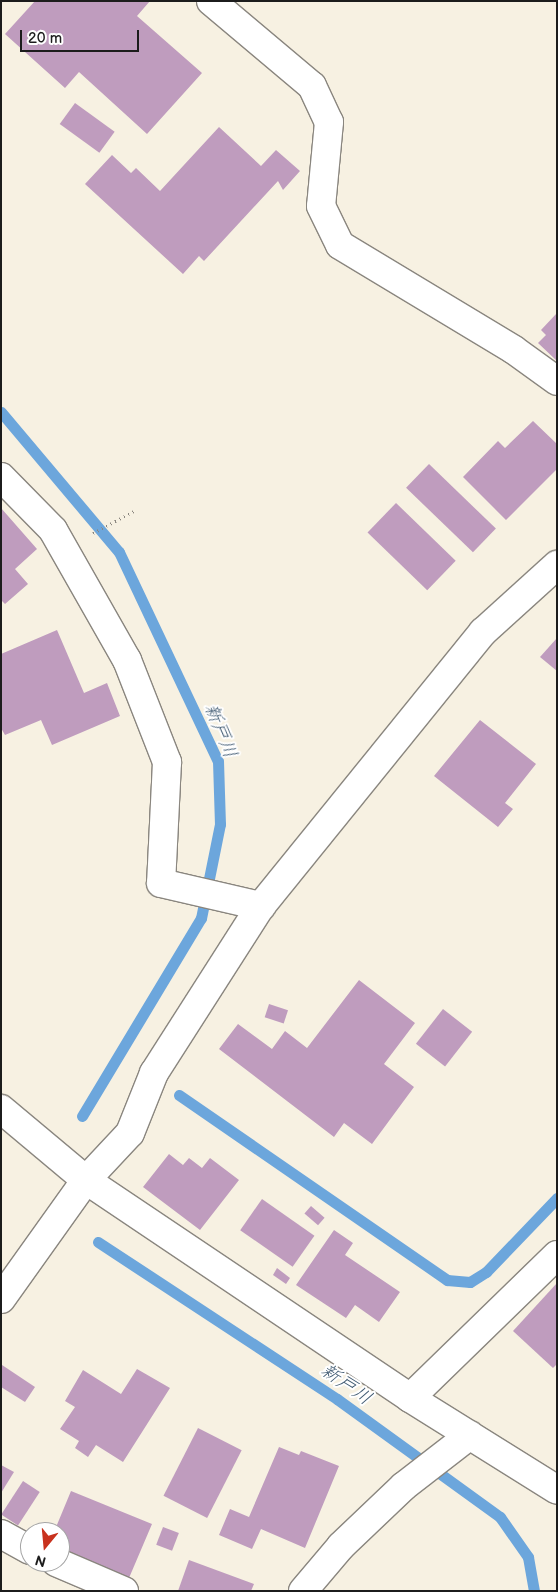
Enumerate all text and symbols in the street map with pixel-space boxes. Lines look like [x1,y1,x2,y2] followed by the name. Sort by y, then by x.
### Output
[22,20,141,52] scale bar
[28,29,62,48] text: 20 m
[199,700,241,762] water label: 新戸川
[316,1359,376,1411] water label: 新戸川
[20,1522,70,1572] north arrow
[33,1551,48,1571] text: N

